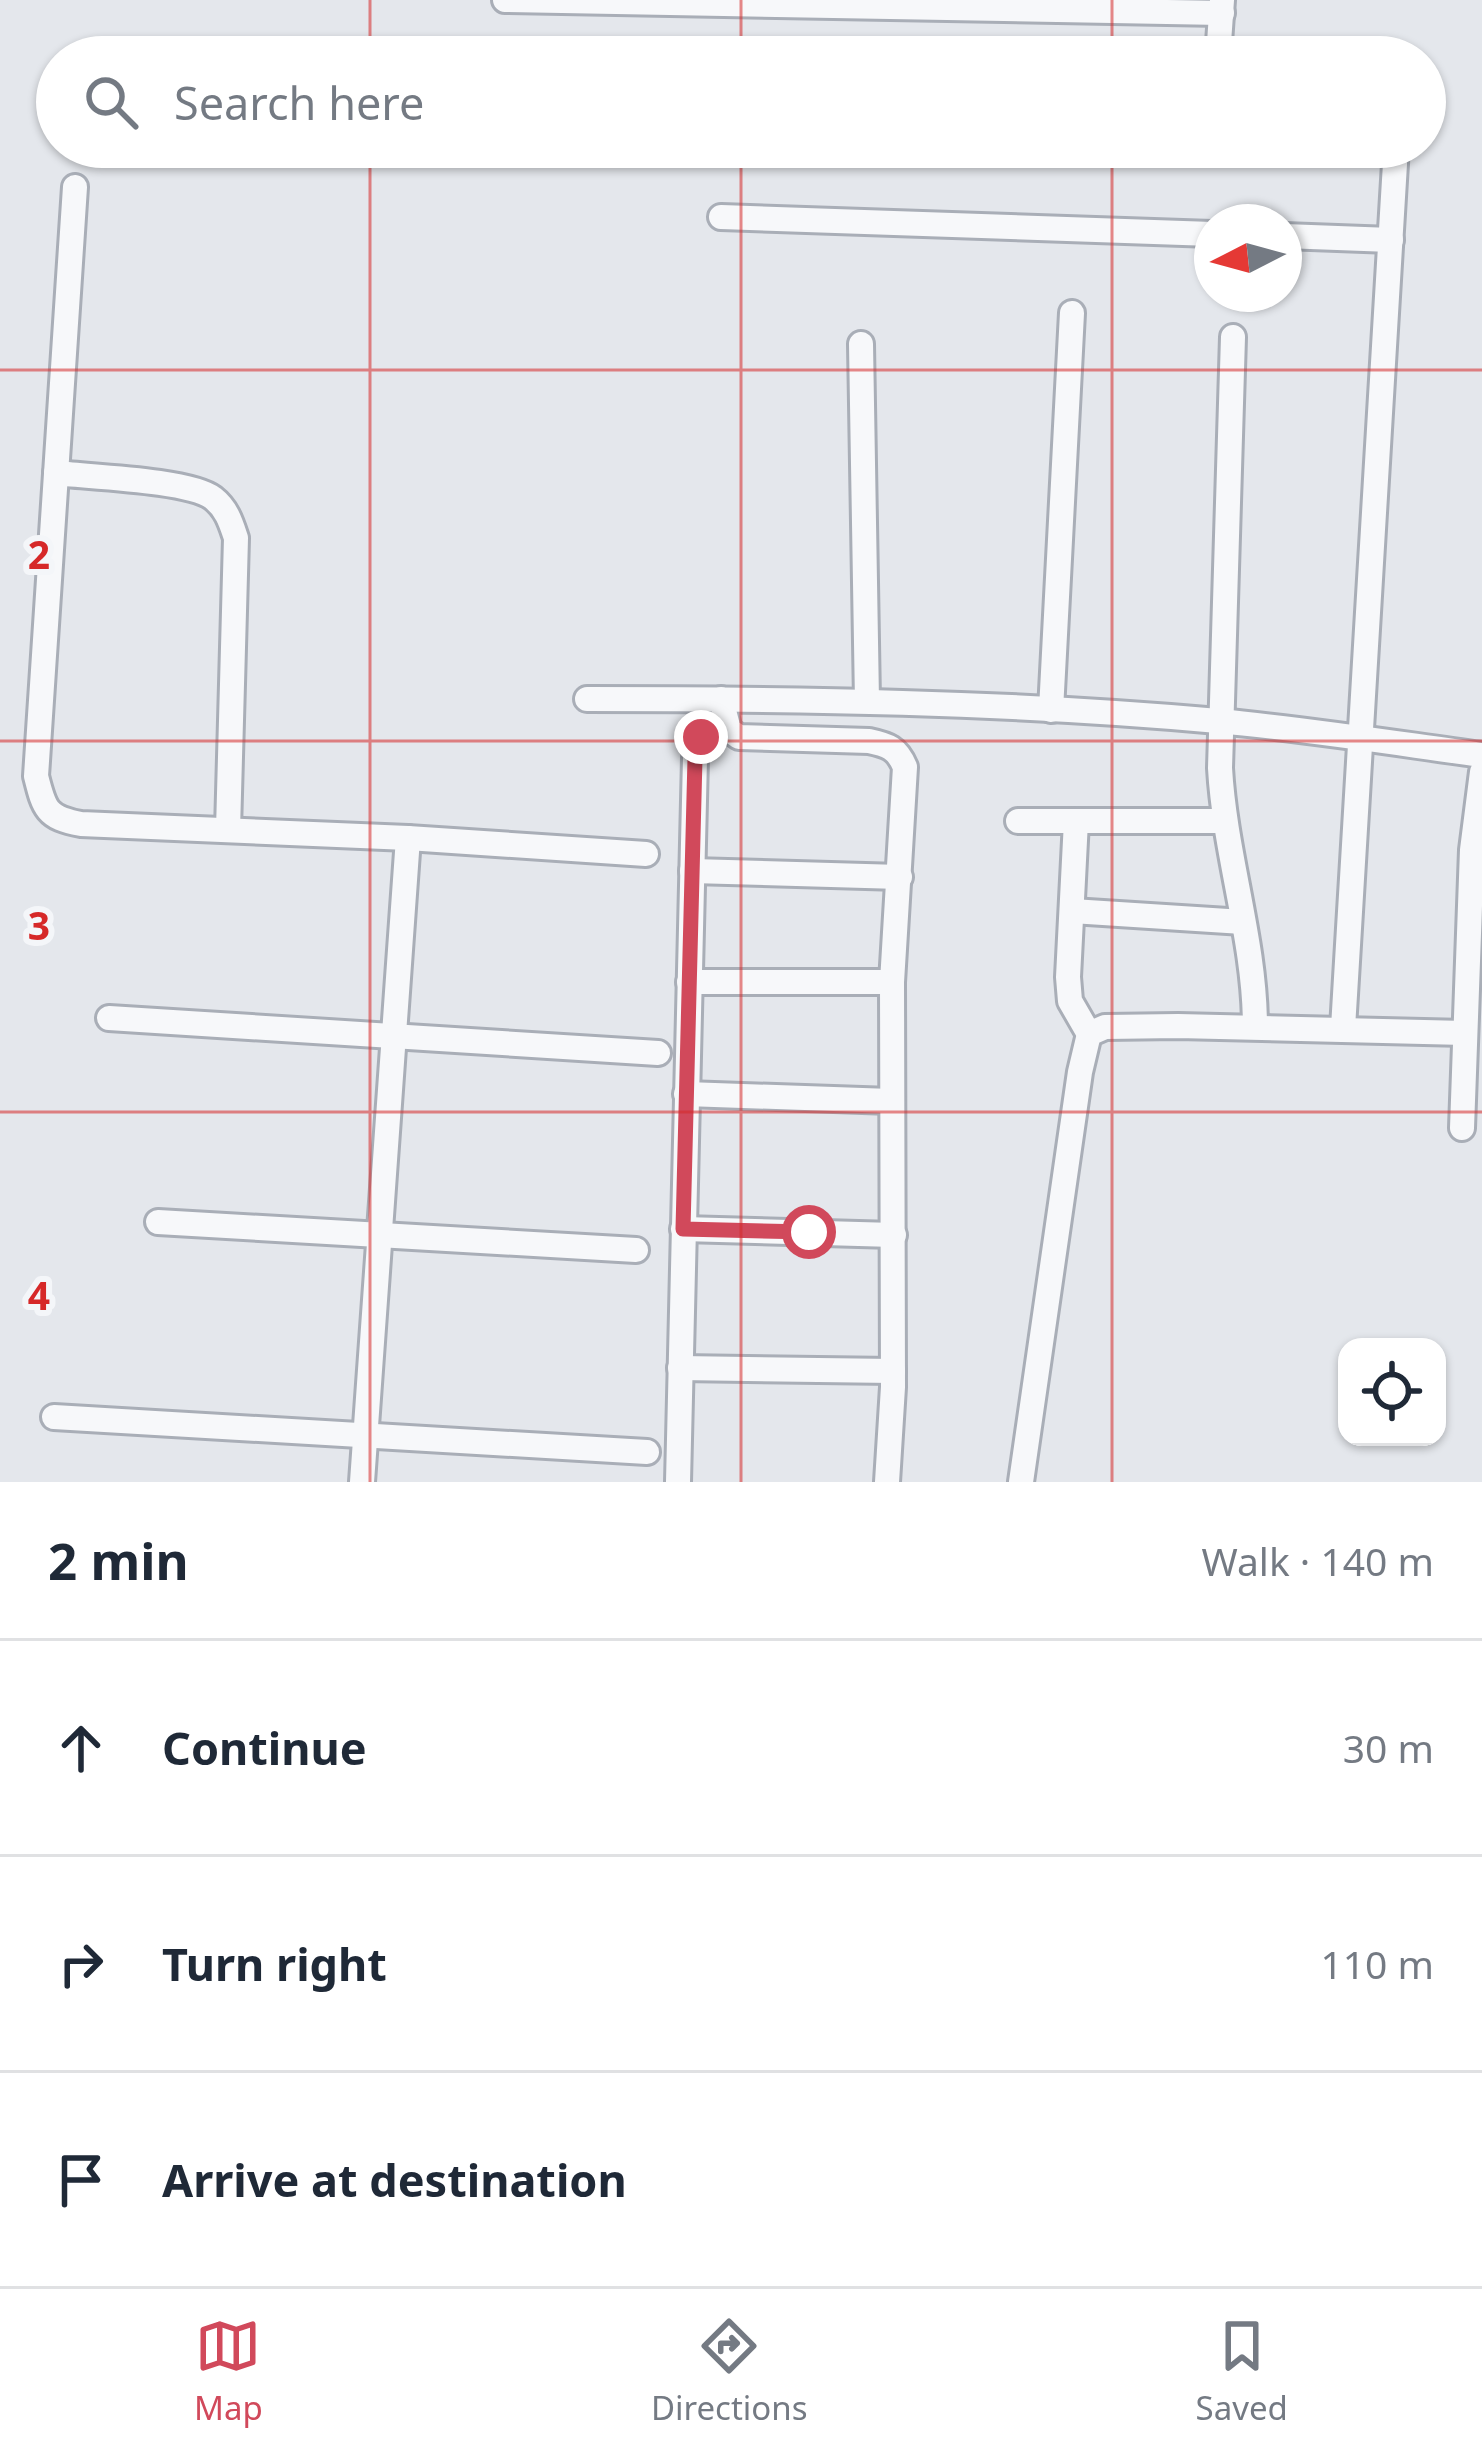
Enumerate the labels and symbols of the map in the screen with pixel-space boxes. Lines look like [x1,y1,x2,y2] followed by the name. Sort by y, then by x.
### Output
[1194,204,1302,312] north arrow
[28,527,50,580] text: 2
[674,710,728,764] route end
[28,898,50,951] text: 3
[782,1205,836,1259] route start
[28,1268,50,1321] text: 4

